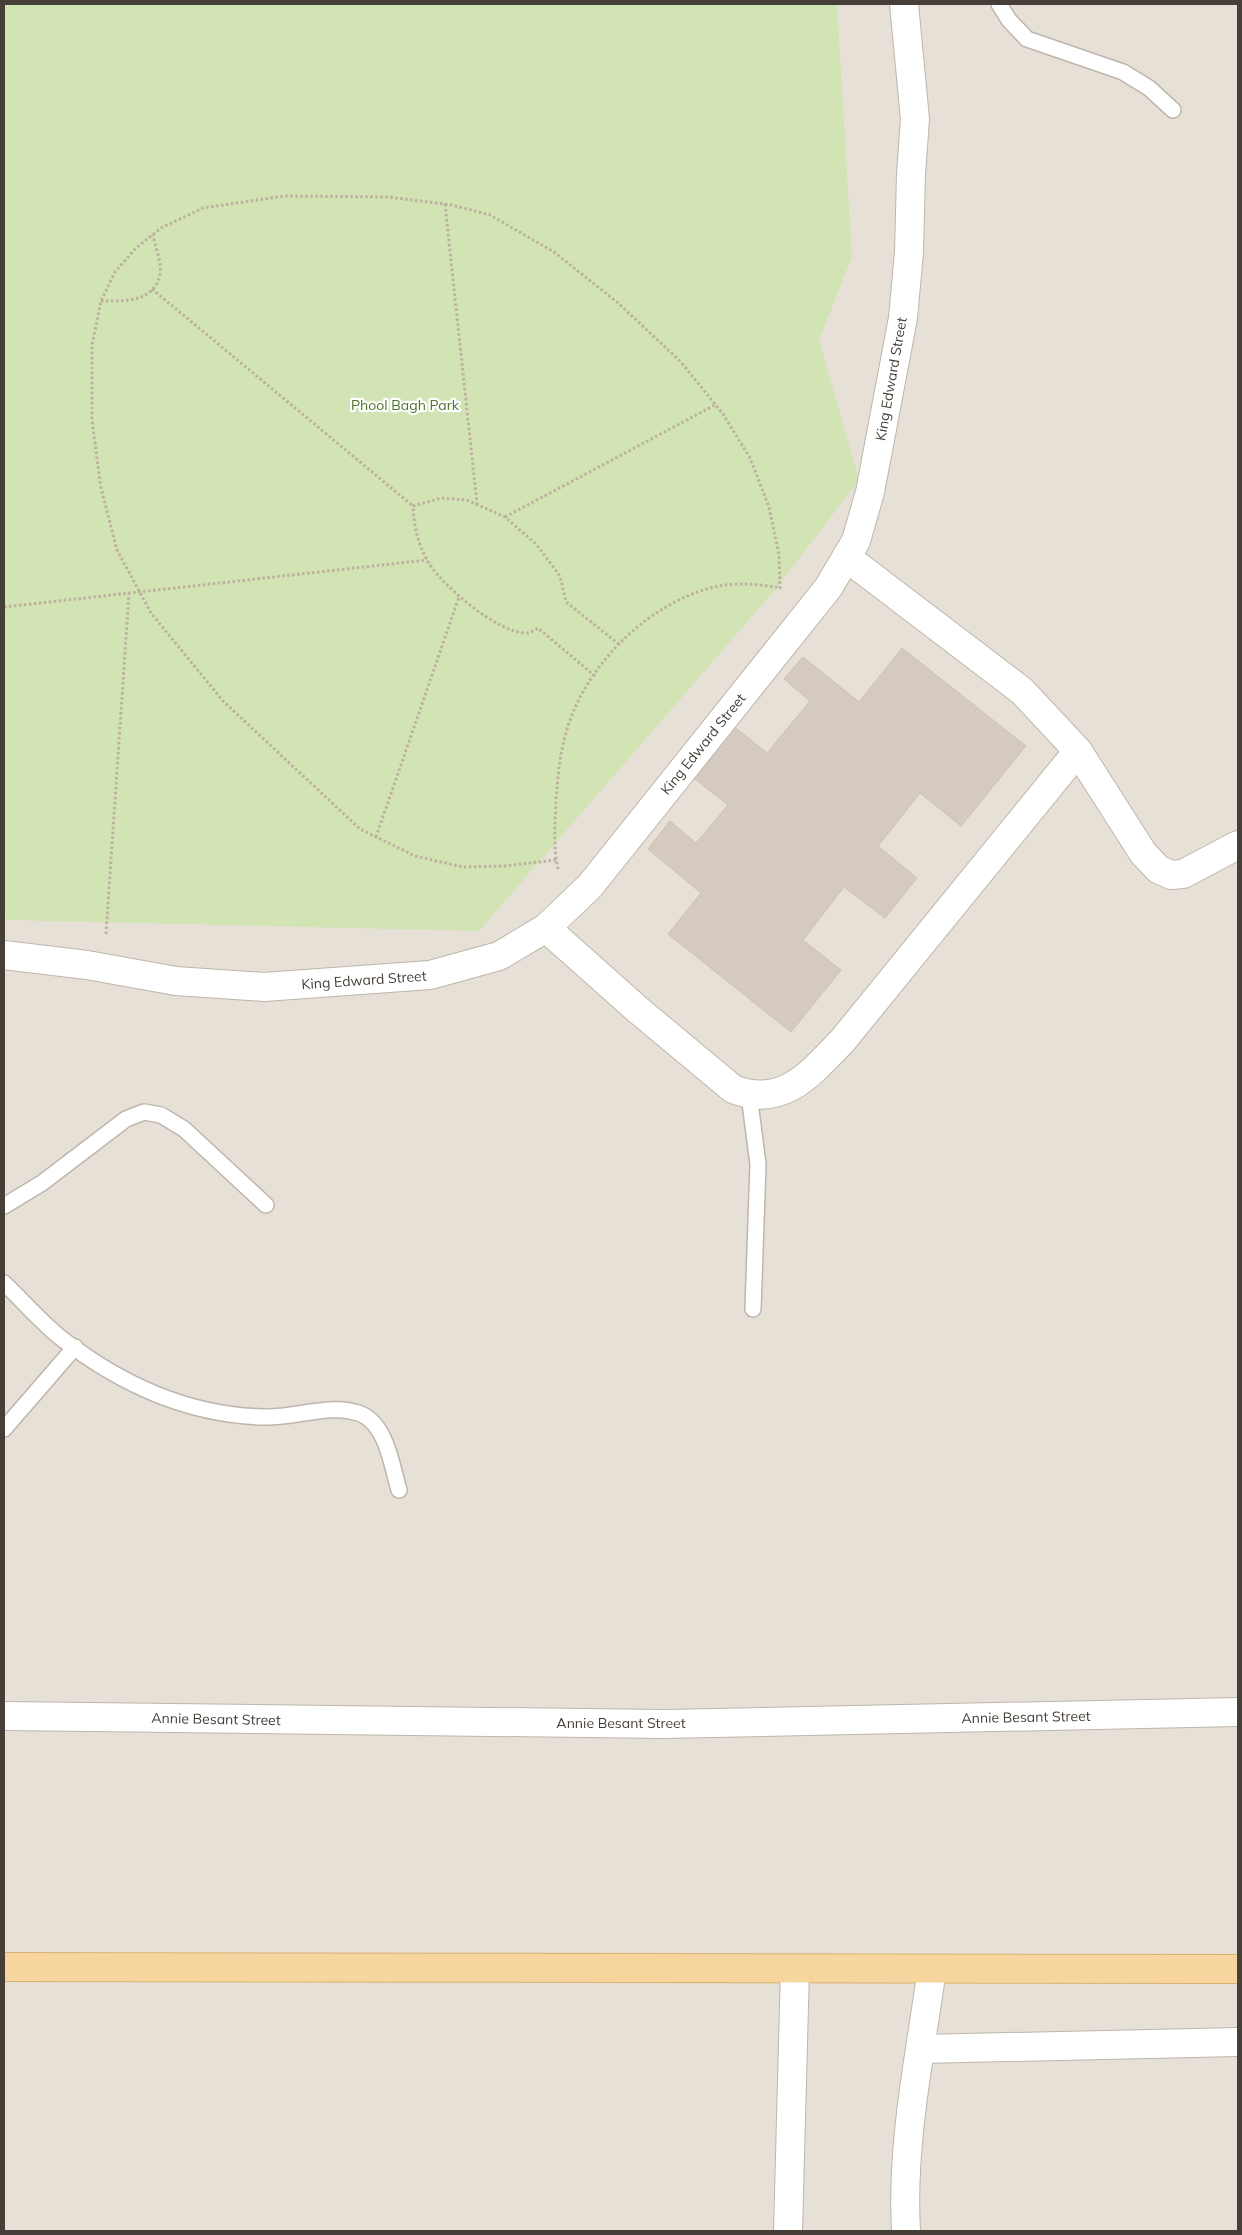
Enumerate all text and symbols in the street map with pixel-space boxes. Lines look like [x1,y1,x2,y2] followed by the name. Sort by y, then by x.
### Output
[871,316,911,442] street label: King Edward Street
[351,396,460,414] park label: Phool Bagh Park
[657,690,749,798] street label: King Edward Street
[301,967,427,993] street label: King Edward Street
[961,1707,1091,1727] street label: Annie Besant Street
[151,1709,281,1729] street label: Annie Besant Street
[556,1714,686,1732] street label: Annie Besant Street

